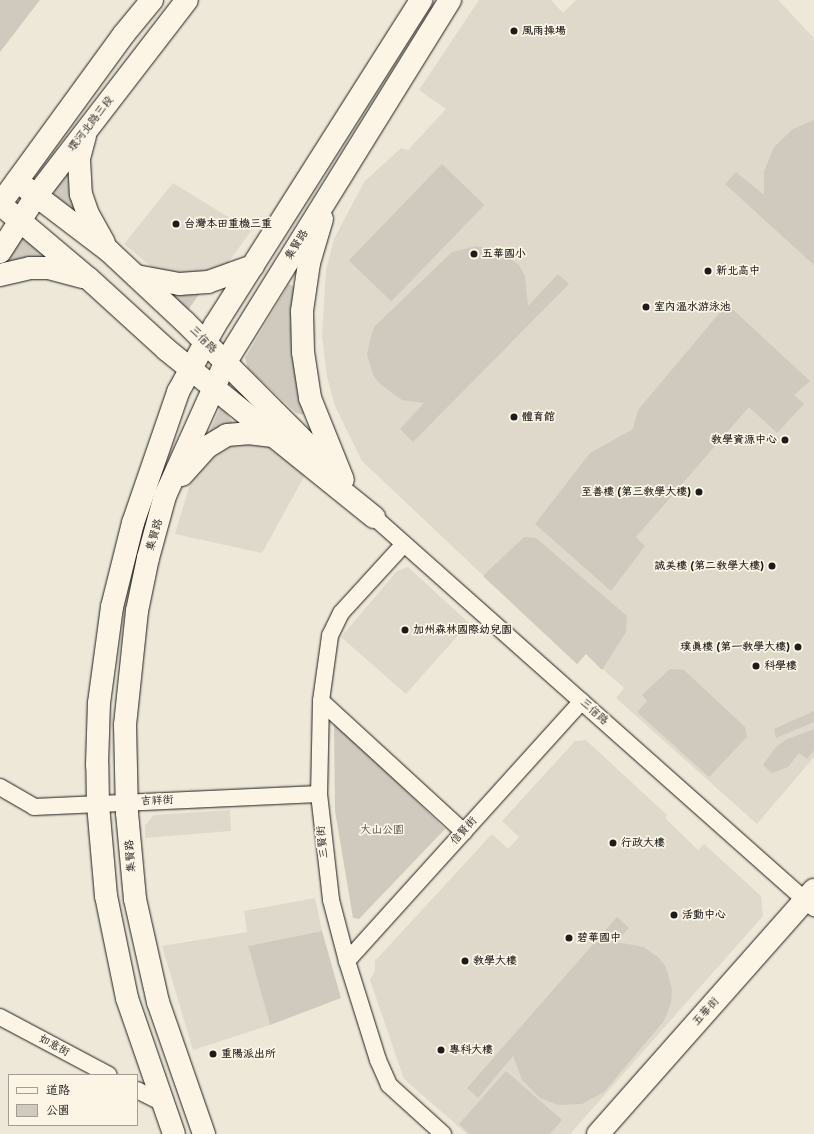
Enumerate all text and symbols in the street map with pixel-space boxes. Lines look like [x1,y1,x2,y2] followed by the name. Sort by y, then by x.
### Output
[522,24,566,38] place label: 風雨操場
[509,26,519,36] marker: 風雨操場
[65,94,117,154] street label: 環河北路三段
[184,217,272,231] place label: 台灣本田重機三重
[171,219,181,229] marker: 台灣本田重機三重
[283,228,311,262] street label: 集賢路
[482,247,526,261] place label: 五華國小
[469,249,479,259] marker: 五華國小
[716,264,760,278] place label: 新北高中
[703,266,713,276] marker: 新北高中
[654,300,731,314] place label: 室內溫水游泳池
[641,302,651,312] marker: 室內溫水游泳池
[187,324,219,356] street label: 三信路
[522,410,555,424] place label: 體育館
[509,412,519,422] marker: 體育館
[711,433,777,447] place label: 教學資源中心
[780,435,790,445] marker: 教學資源中心
[581,485,691,499] place label: 至善樓 (第三教學大樓)
[694,487,704,497] marker: 至善樓 (第三教學大樓)
[144,517,166,553] street label: 集賢路
[654,559,764,573] place label: 誠美樓 (第二教學大樓)
[767,561,777,571] marker: 誠美樓 (第二教學大樓)
[413,623,512,637] place label: 加州森林國際幼兒園
[400,625,410,635] marker: 加州森林國際幼兒園
[680,640,790,654] place label: 璞真樓 (第一教學大樓)
[793,642,803,652] marker: 璞真樓 (第一教學大樓)
[764,659,797,673] place label: 科學樓
[751,661,761,671] marker: 科學樓
[577,696,611,728] street label: 三信路
[140,794,174,808] street label: 吉祥街
[448,814,480,848] street label: 信賢街
[360,823,404,837] park label: 大山公園
[315,825,331,859] street label: 三賢街
[621,836,665,850] place label: 行政大樓
[608,838,618,848] marker: 行政大樓
[123,839,139,873] street label: 集賢路
[682,908,726,922] place label: 活動中心
[669,910,679,920] marker: 活動中心
[577,931,621,945] place label: 碧華國中
[564,933,574,943] marker: 碧華國中
[473,954,517,968] place label: 教學大樓
[460,956,470,966] marker: 教學大樓
[690,995,722,1029] street label: 五華街
[36,1032,72,1060] street label: 如意街
[449,1043,493,1057] place label: 專科大樓
[436,1045,446,1055] marker: 專科大樓
[221,1047,276,1061] place label: 重陽派出所
[208,1049,218,1059] marker: 重陽派出所
[8,1074,138,1126] legend
[46,1083,70,1098] text: 道路
[46,1103,70,1118] text: 公園

